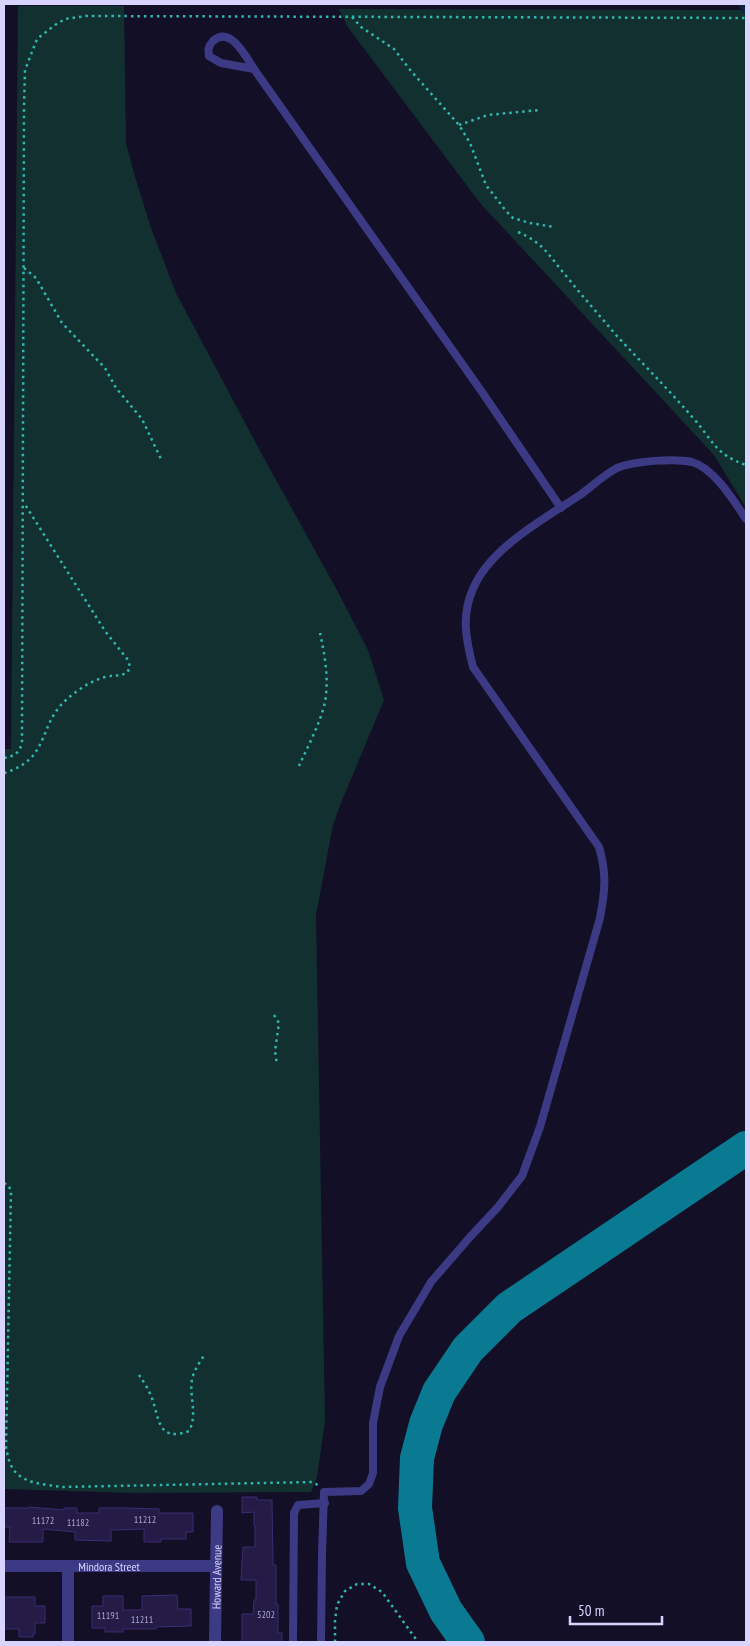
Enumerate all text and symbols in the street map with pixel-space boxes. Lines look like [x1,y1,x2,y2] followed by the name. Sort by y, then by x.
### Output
[134,1513,156,1526] house number: 11212
[32,1514,54,1527] house number: 11172
[67,1516,89,1529] house number: 11182
[208,1545,224,1609] street label: Howard Avenue
[78,1559,140,1574] street label: Mindora Street
[570,1594,662,1626] scale bar
[578,1601,604,1620] text: 50 m
[257,1608,275,1621] house number: 5202
[97,1609,119,1622] house number: 11191
[131,1613,153,1626] house number: 11211

